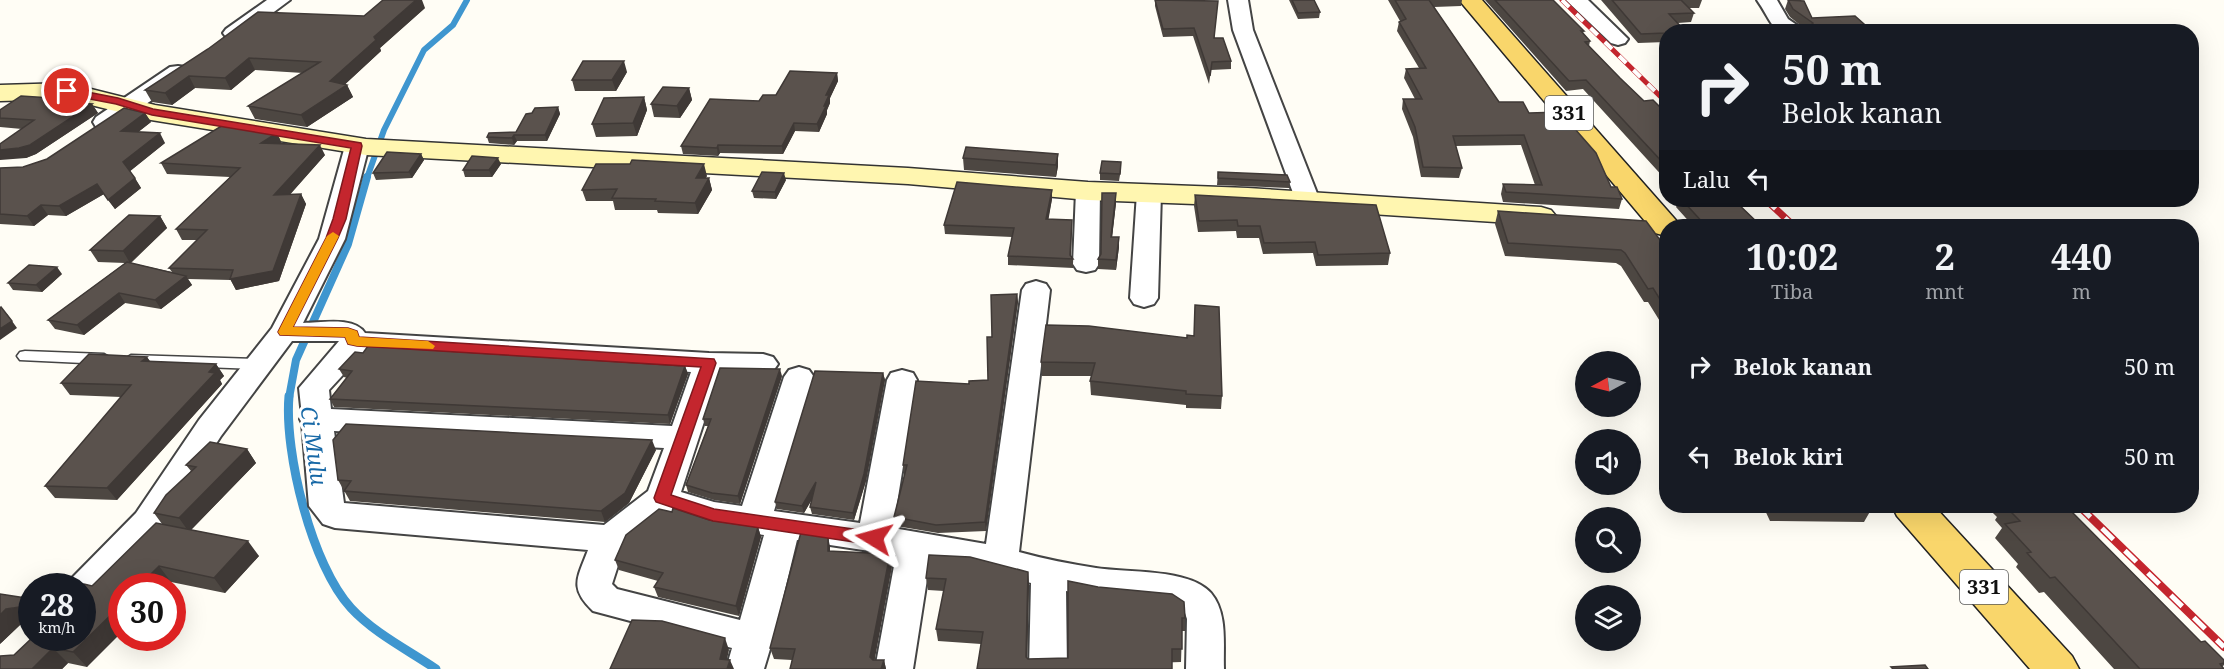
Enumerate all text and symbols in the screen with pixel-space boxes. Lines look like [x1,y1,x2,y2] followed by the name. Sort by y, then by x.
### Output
[1782,40,1882,97] text: 50 m
[1683,48,1761,126] icon: right
[41,65,92,116] pin
[50,74,83,107] icon: arrive
[1782,94,1942,131] text: Belok kanan
[1545,96,1593,130] road number: 331
[1742,162,1775,195] icon: left
[1683,164,1730,194] text: Lalu
[1746,232,1838,281] text: 10:02
[1934,232,1955,281] text: 2
[2051,232,2112,281] text: 440
[1771,278,1813,305] text: Tiba
[1925,278,1964,305] text: mnt
[2072,278,2091,305] text: m
[1683,350,1716,383] icon: right
[1575,351,1641,417] north arrow
[1575,351,1641,651] map controls
[1734,351,1872,381] text: Belok kanan
[2124,351,2175,381] text: 50 m
[295,404,335,488] water label: Ci Mulu
[1575,429,1641,495] button: sound
[1683,440,1716,473] icon: left
[1734,441,1843,471] text: Belok kiri
[2124,441,2175,471] text: 50 m
[842,506,906,570] position arrow
[1575,507,1641,573] button: search
[1960,570,2008,604] road number: 331
[108,573,186,651] speed limit sign: 30
[40,584,74,625] text: 28
[1575,585,1641,651] button: layers
[39,617,75,637] text: km/h

